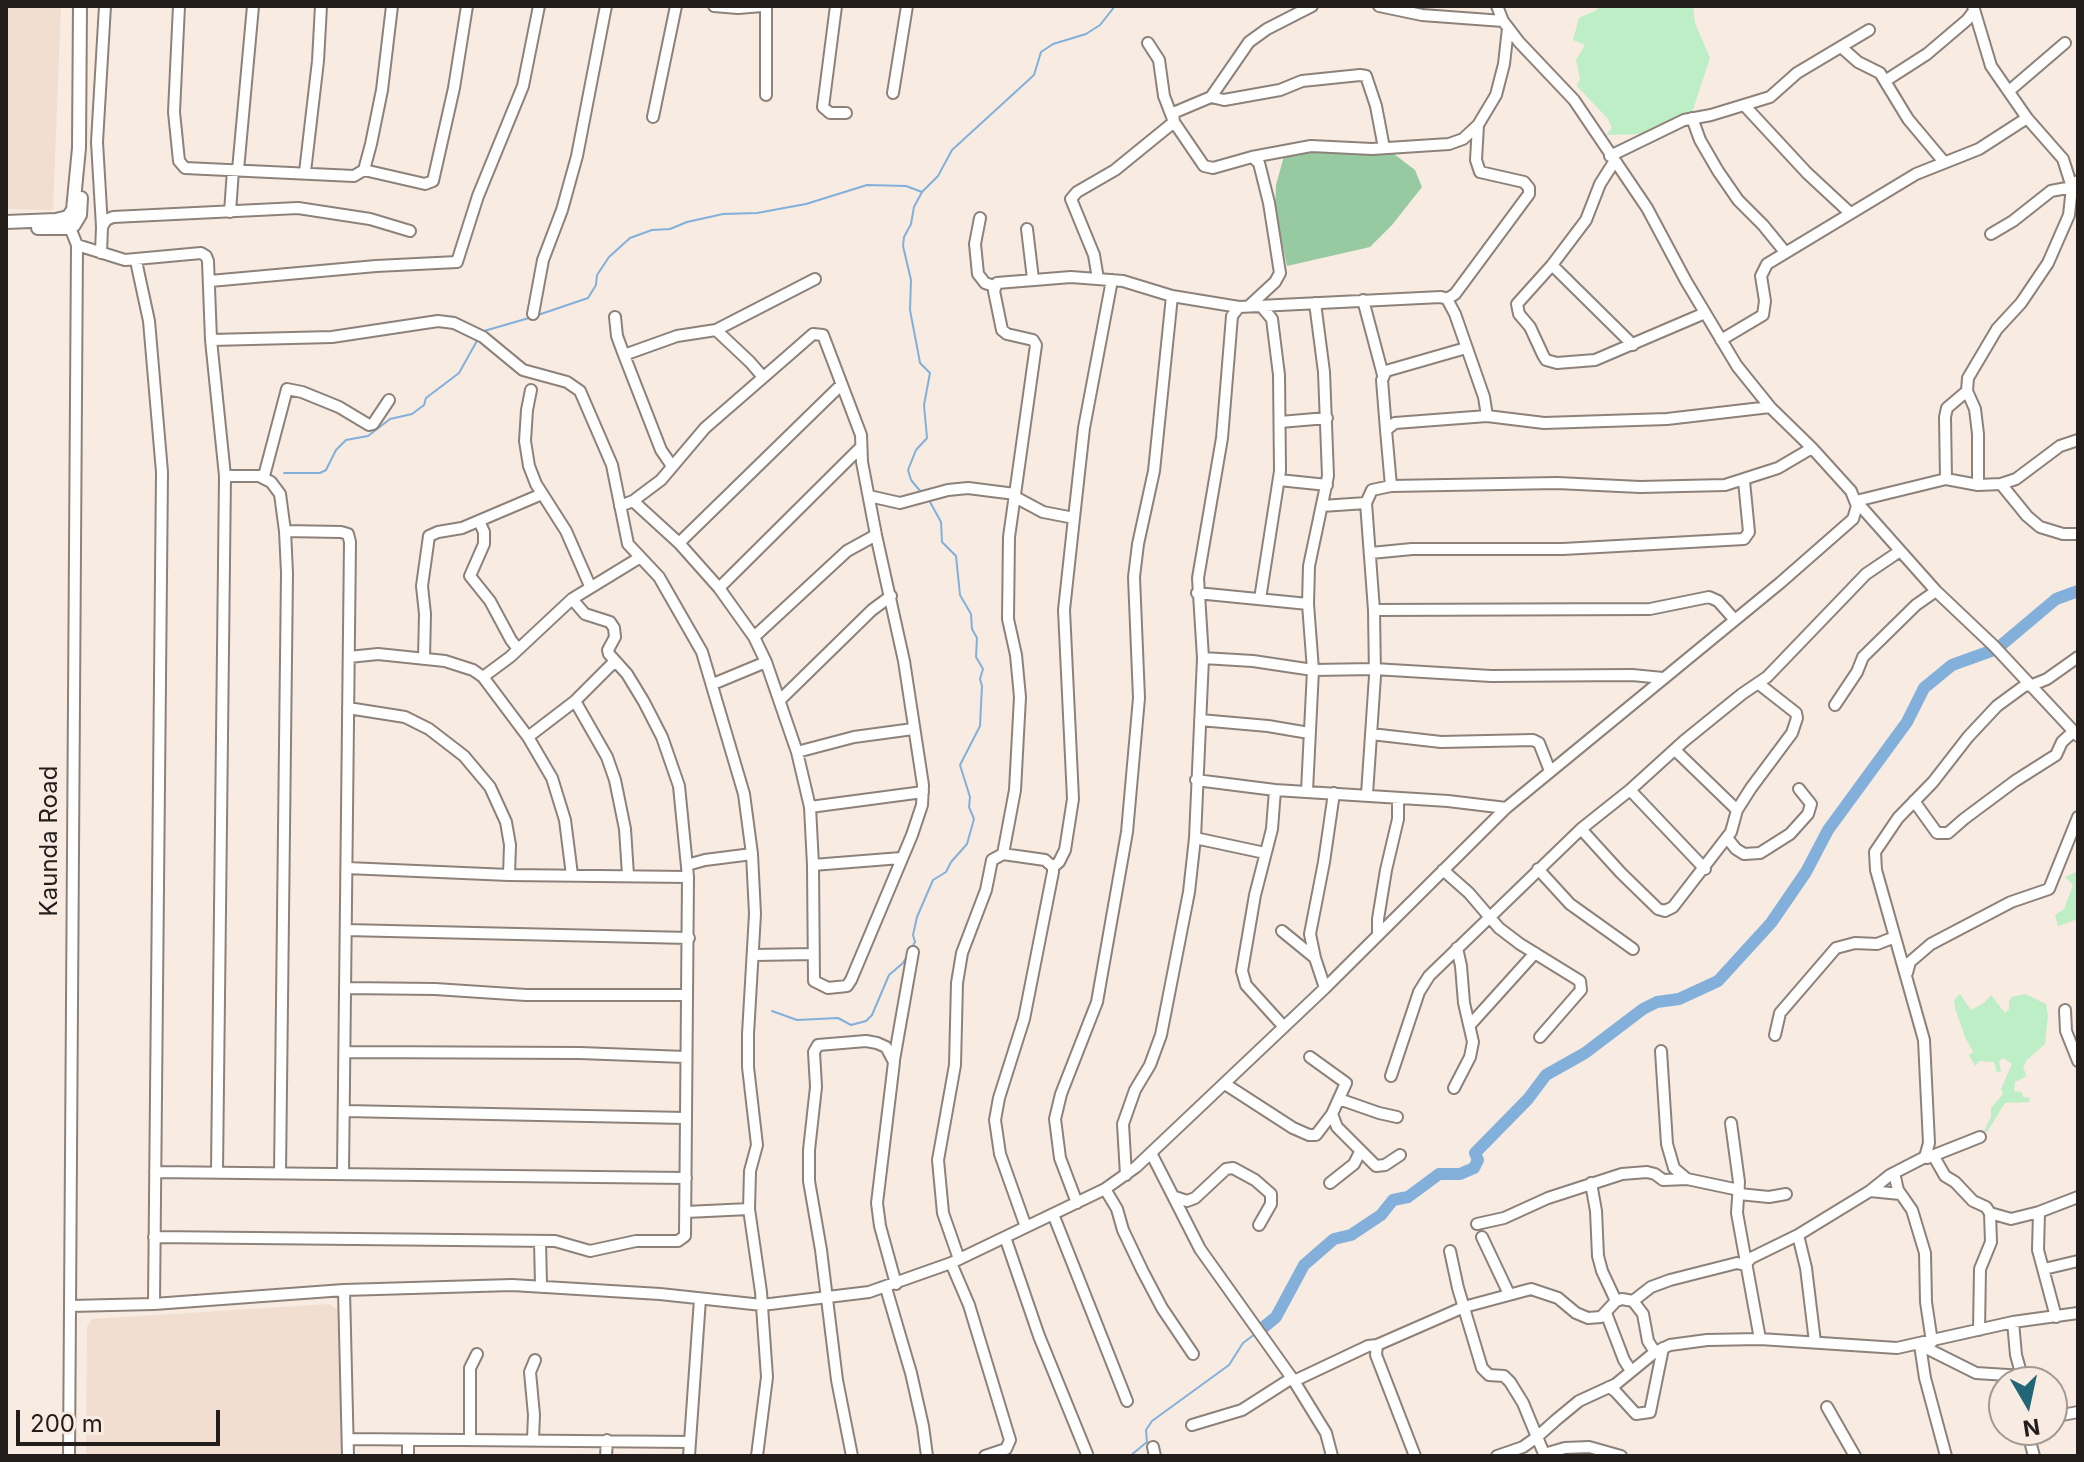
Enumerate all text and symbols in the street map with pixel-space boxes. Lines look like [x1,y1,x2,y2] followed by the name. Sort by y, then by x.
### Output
[36,766,64,916] street label: Kaunda Road
[1988,1366,2068,1446] north arrow
[20,1394,224,1444] scale bar
[30,1409,103,1438] text: 200 m
[2021,1414,2042,1442] text: N

